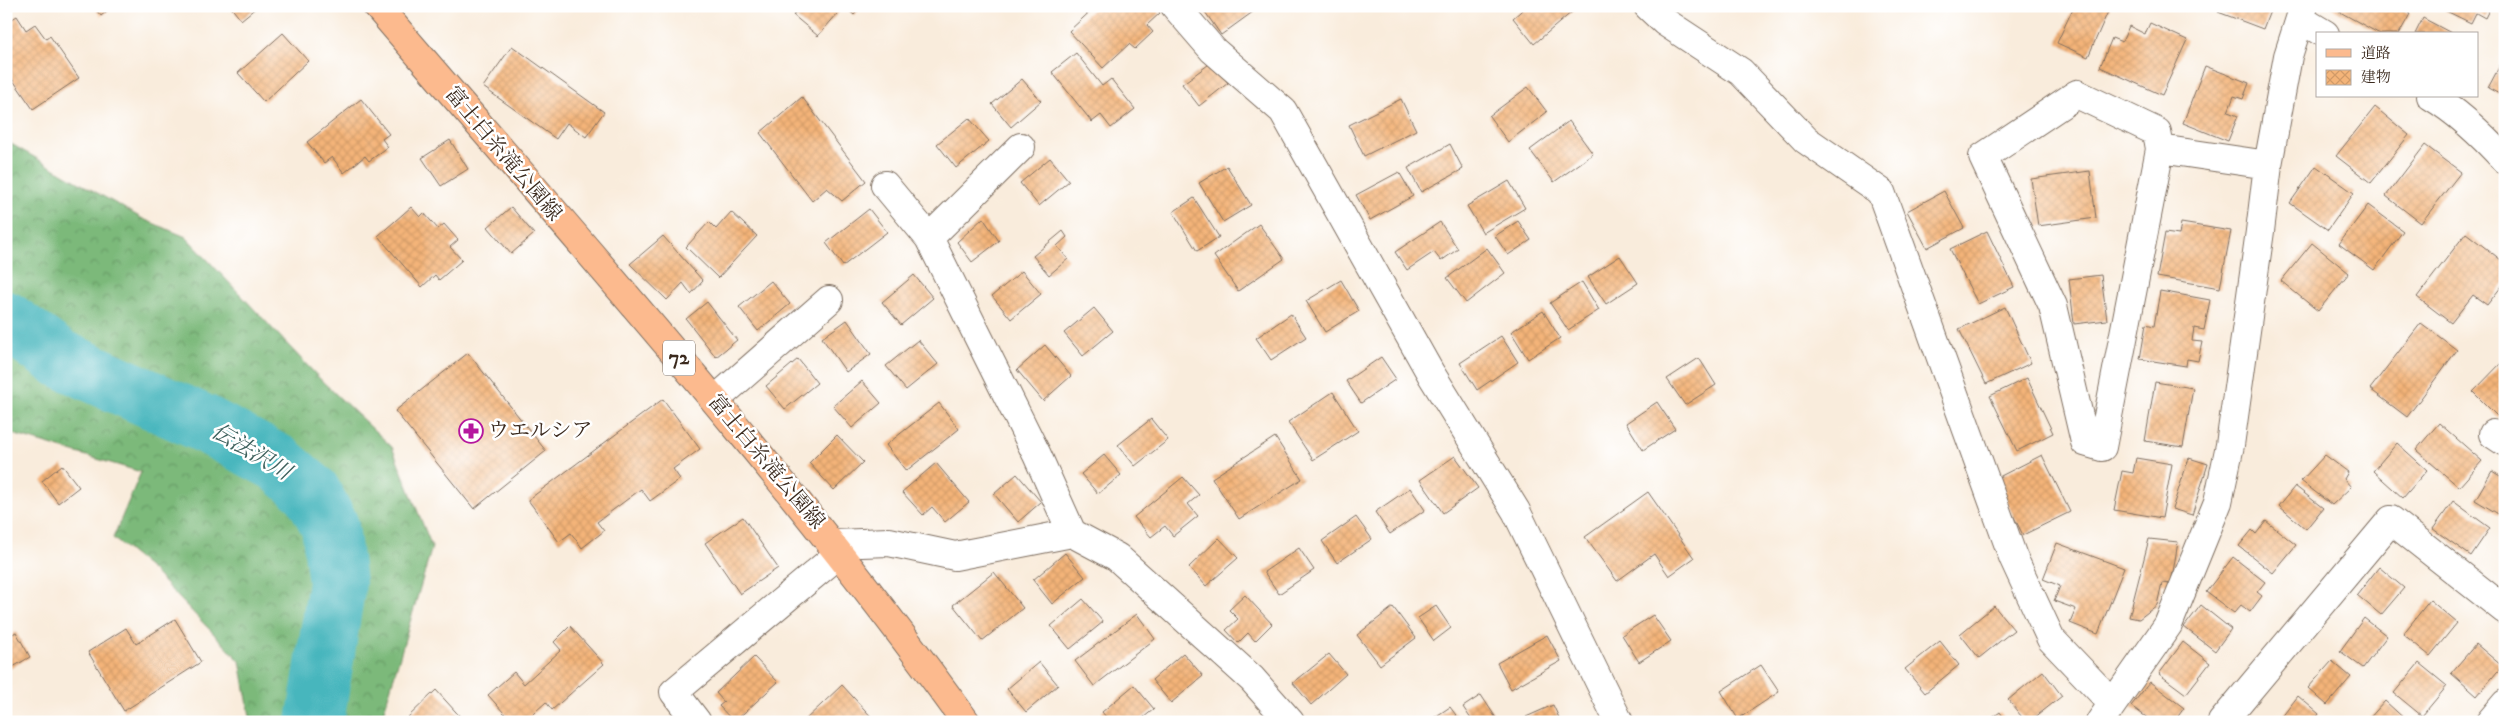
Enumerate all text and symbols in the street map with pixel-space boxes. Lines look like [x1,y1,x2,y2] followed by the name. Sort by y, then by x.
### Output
[2316,32,2478,98] legend
[2361,44,2391,63] text: 道路
[2361,68,2391,87] text: 建物
[439,81,567,227] street label: 富士白糸滝公園線
[663,340,695,376] road number: 72
[702,389,830,535] street label: 富士白糸滝公園線
[206,418,297,487] water label: 伝法沢川
[458,418,484,444] pharmacy icon: ウエルシア
[488,418,592,444] place label: ウエルシア

